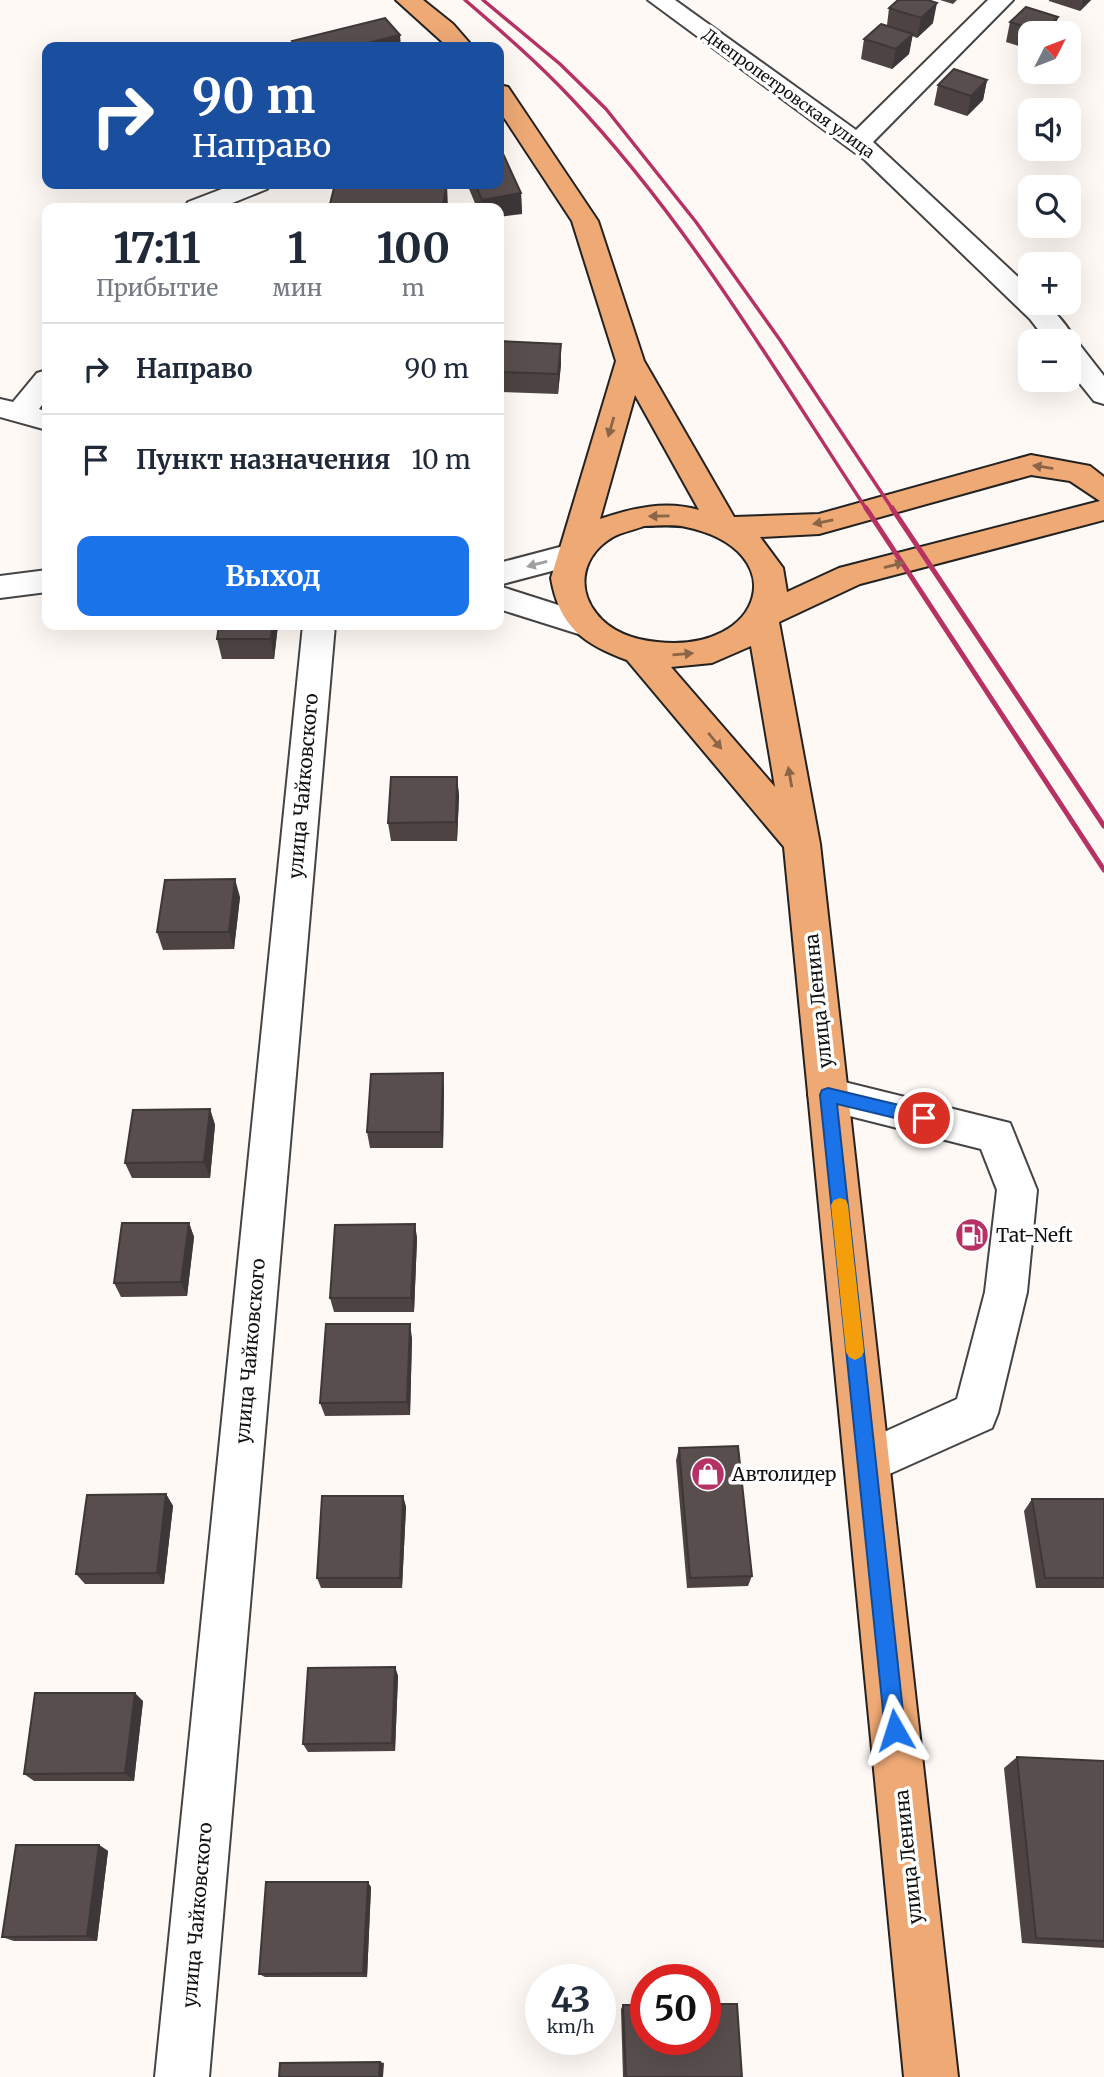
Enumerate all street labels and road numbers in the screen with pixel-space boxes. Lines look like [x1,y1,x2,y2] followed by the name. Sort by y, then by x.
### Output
[699,24,879,162] street label: Днепропетровская улица
[283,692,323,880] street label: улица Чайковского
[799,932,837,1070] street label: улица Ленина
[230,1257,270,1445] street label: улица Чайковского
[889,1788,927,1926] street label: улица Ленина
[177,1821,217,2009] street label: улица Чайковского

